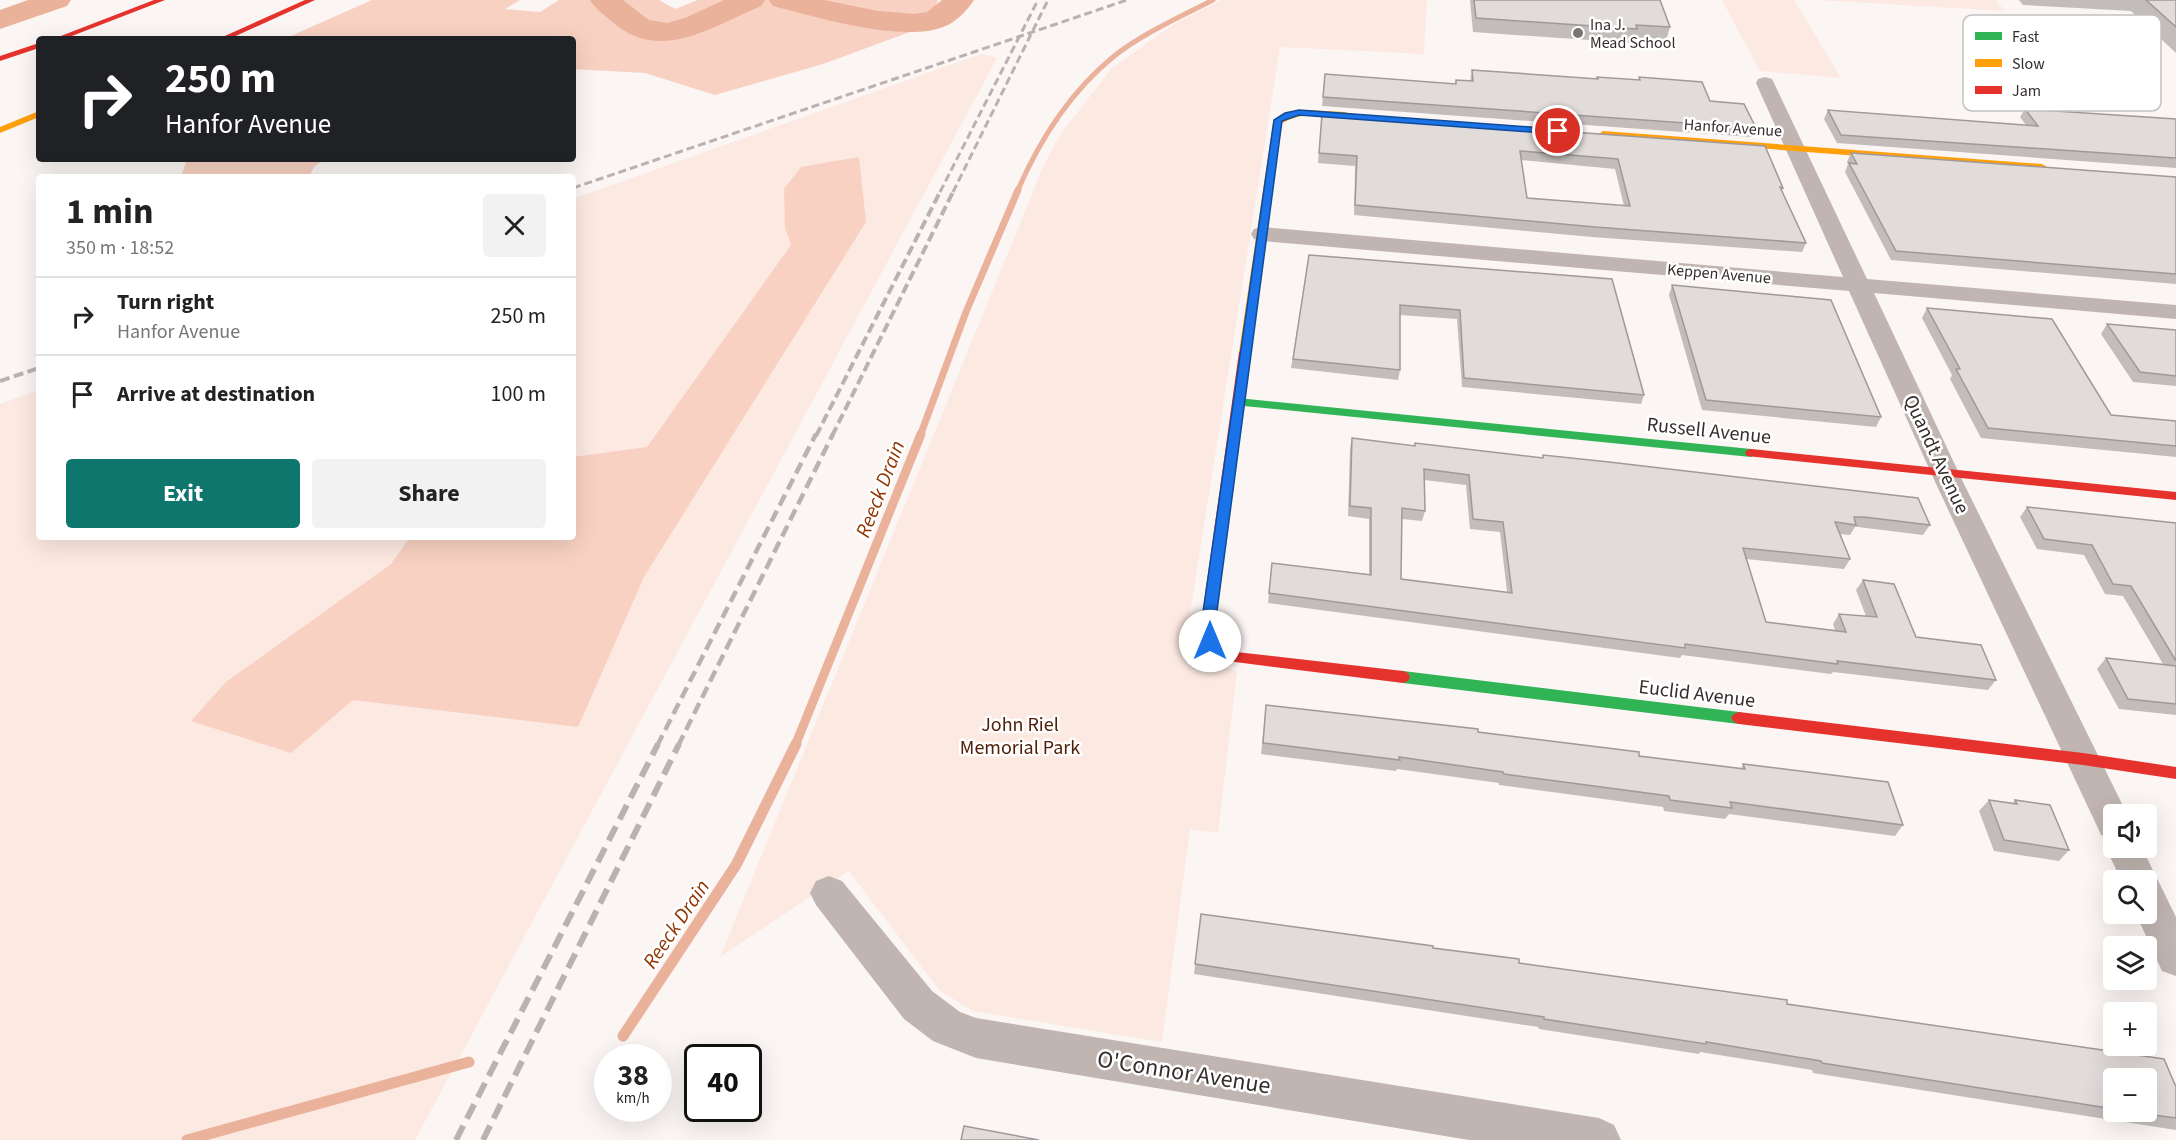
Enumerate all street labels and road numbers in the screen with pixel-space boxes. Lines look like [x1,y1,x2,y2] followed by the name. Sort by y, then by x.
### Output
[1683,114,1783,142] street label: Hanfor Avenue
[1666,259,1772,289] street label: Keppen Avenue
[1896,390,1976,519] street label: Quandt Avenue
[1645,411,1772,451] street label: Russell Avenue
[1637,673,1757,715] street label: Euclid Avenue
[1095,1042,1273,1103] street label: O'Connor Avenue

